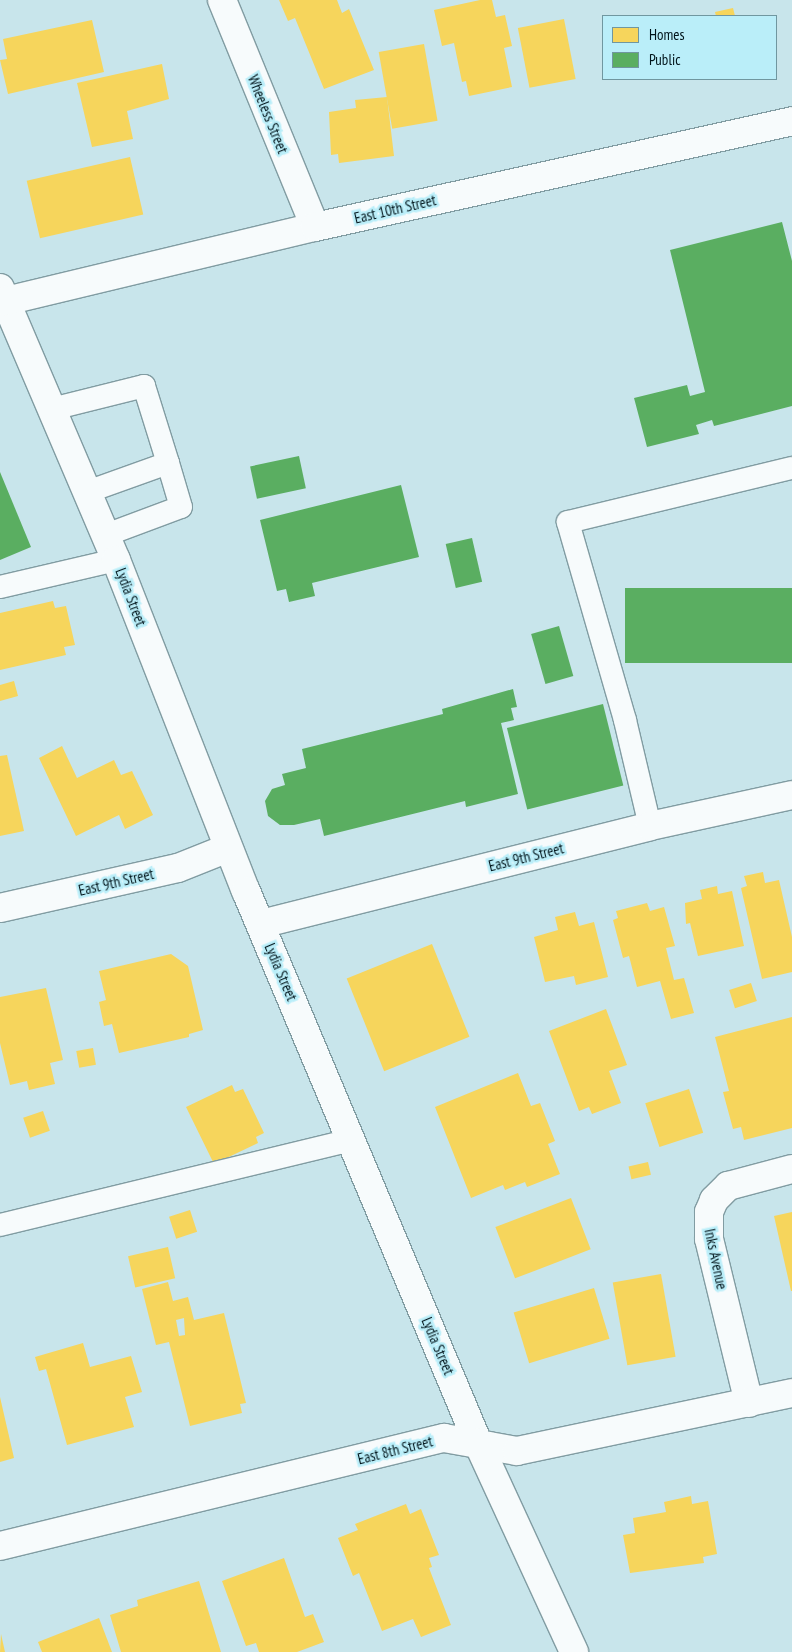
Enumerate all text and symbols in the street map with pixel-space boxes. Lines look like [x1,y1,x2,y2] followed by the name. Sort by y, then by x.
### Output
[602,15,777,80] legend
[649,25,685,44] text: Homes
[649,50,680,69] text: Public
[244,72,292,156] street label: Wheeless Street
[352,191,438,227] street label: East 10th Street
[112,565,150,629] street label: Lydia Street
[487,839,565,875] street label: East 9th Street
[77,865,155,899] street label: East 9th Street
[261,941,301,1003] street label: Lydia Street
[701,1227,731,1291] street label: Inks Avenue
[418,1315,458,1377] street label: Lydia Street
[356,1432,434,1468] street label: East 8th Street

